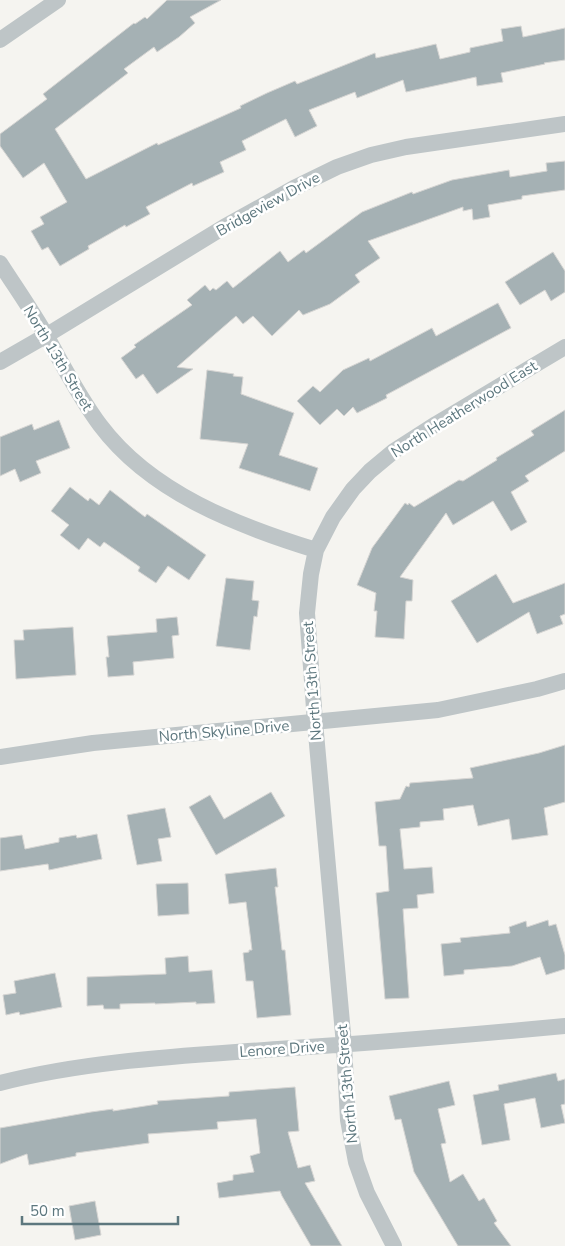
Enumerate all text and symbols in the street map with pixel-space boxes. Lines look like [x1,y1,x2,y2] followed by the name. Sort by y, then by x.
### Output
[213,167,323,241] street label: Bridgeview Drive
[19,302,98,415] street label: North 13th Street
[387,355,541,462] street label: North Heatherwood East
[298,620,326,741] street label: North 13th Street
[158,715,290,747] street label: North Skyline Drive
[332,1023,362,1144] street label: North 13th Street
[239,1036,325,1062] street label: Lenore Drive
[22,1194,179,1226] scale bar
[30,1201,65,1221] text: 50 m

